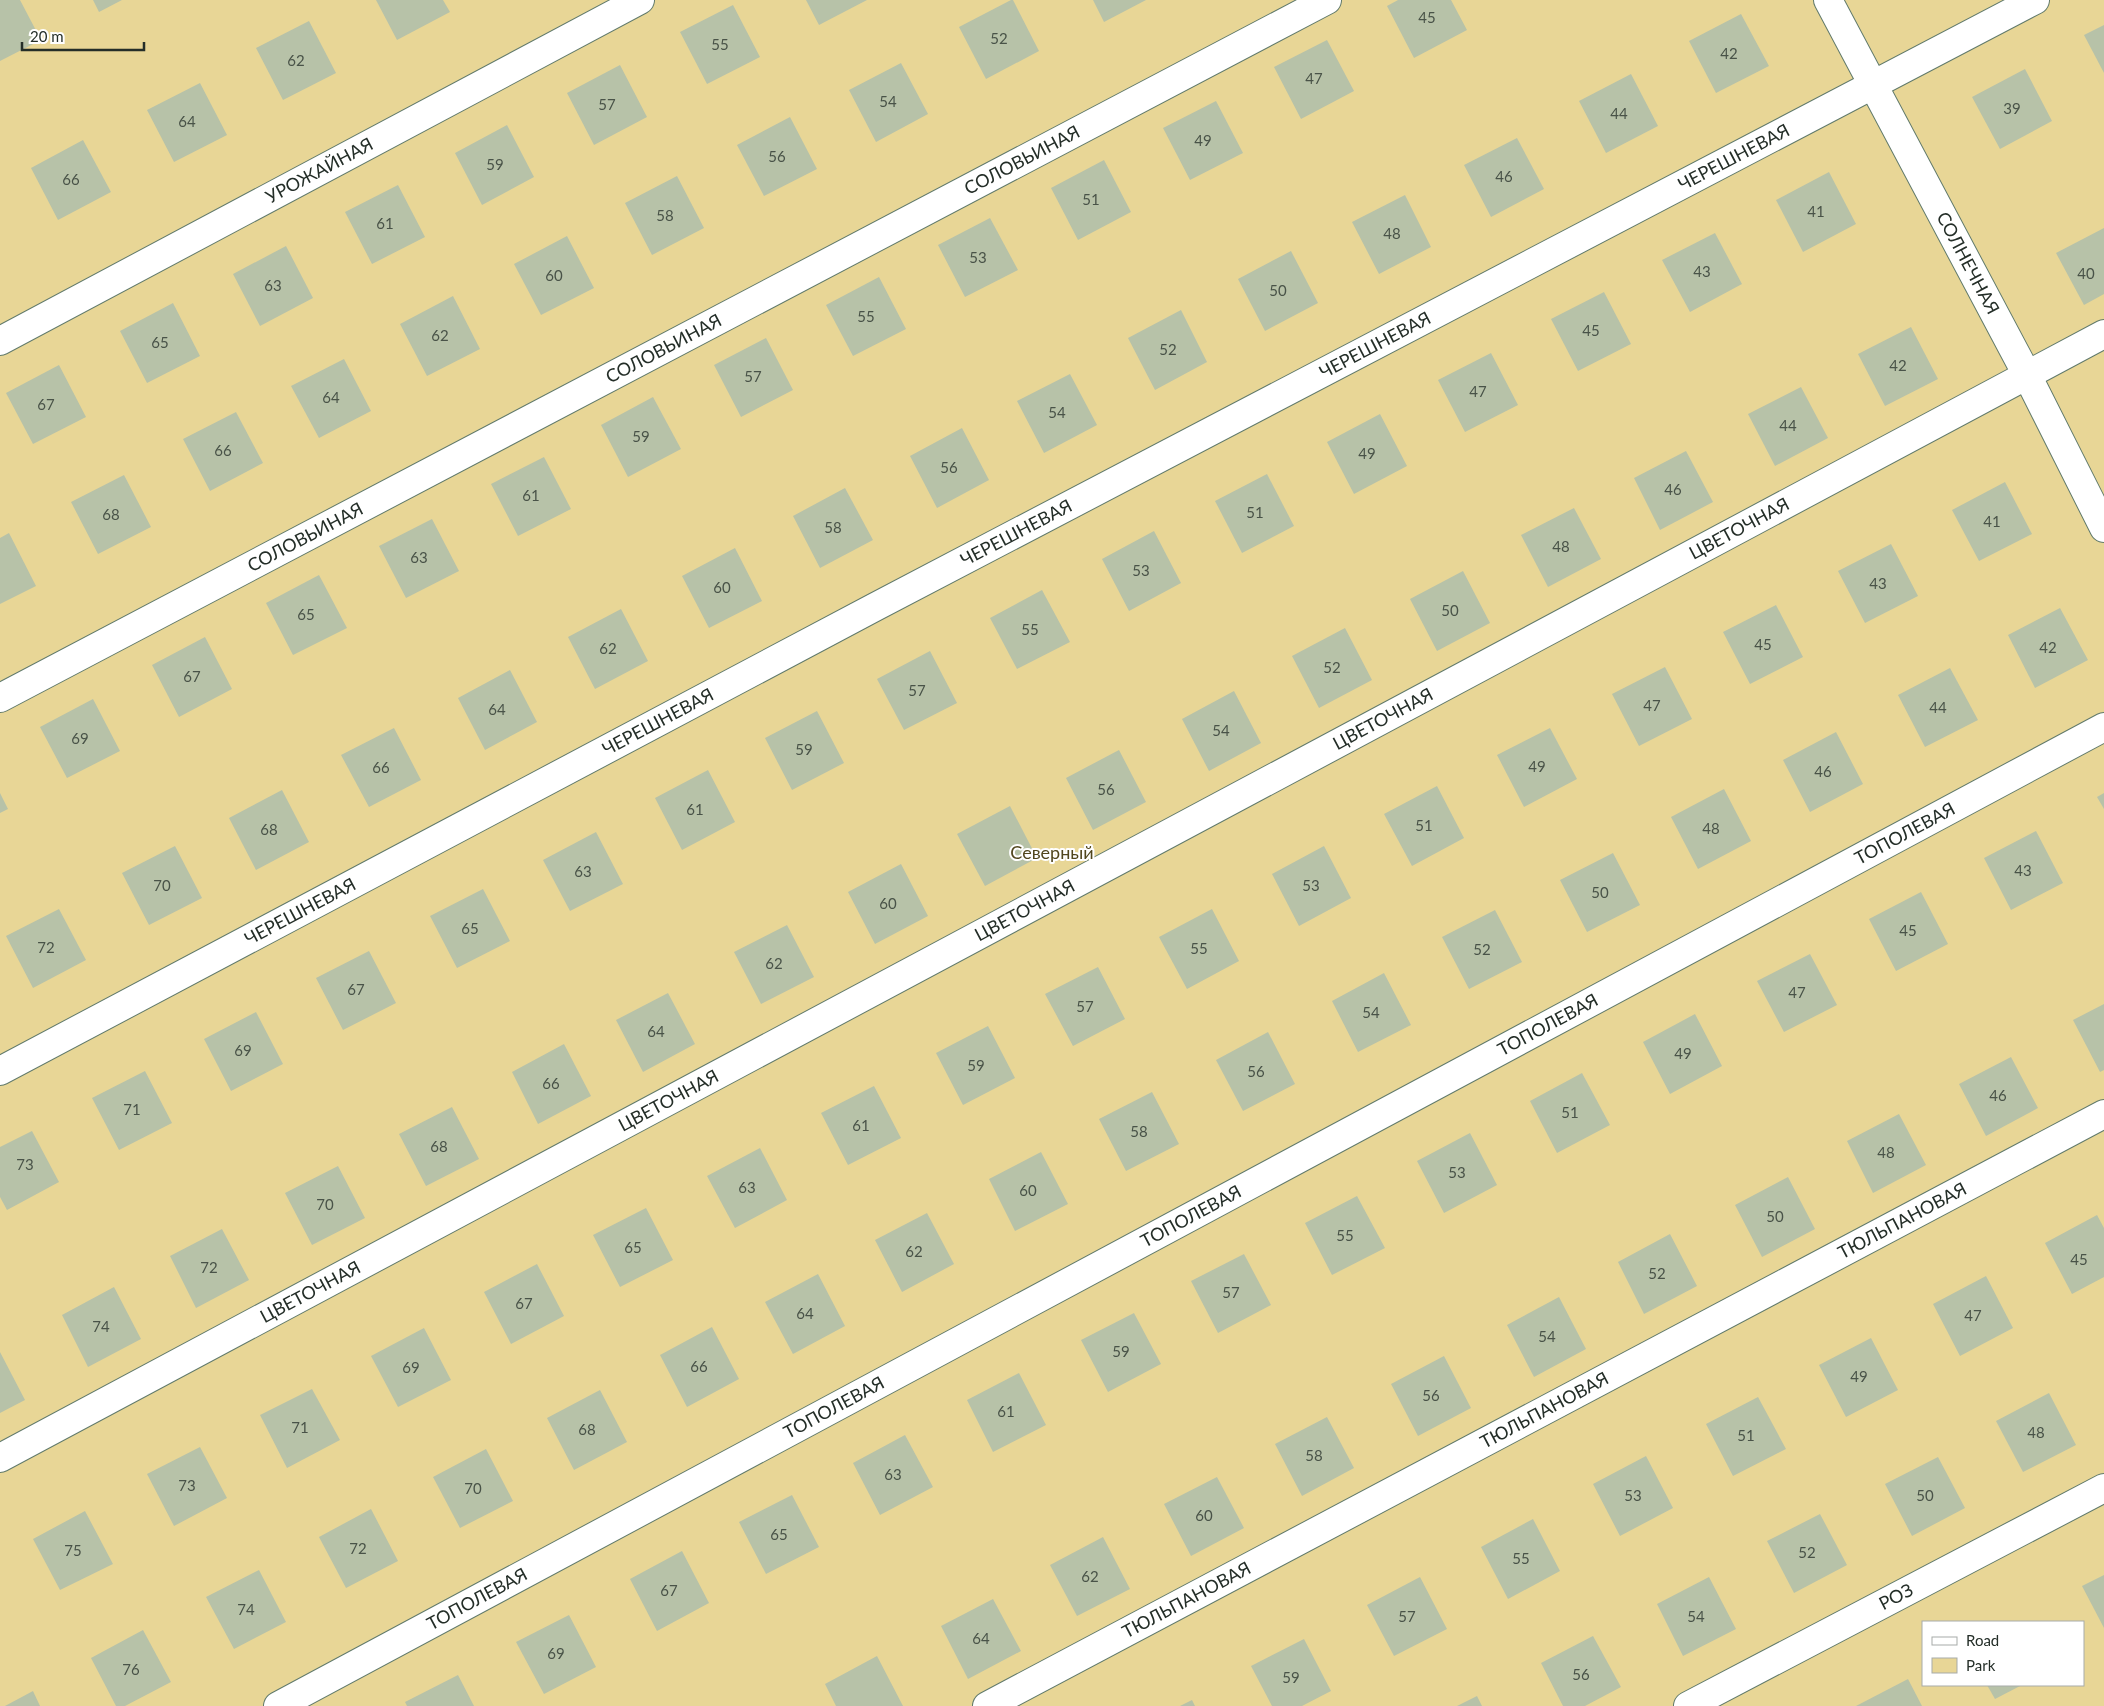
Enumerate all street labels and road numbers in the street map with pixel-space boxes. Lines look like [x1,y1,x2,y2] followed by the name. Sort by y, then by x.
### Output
[1674,118,1793,195] street label: ЧЕРЕШНЕВАЯ
[960,120,1083,199] street label: СОЛОВЬИНАЯ
[262,132,376,207] street label: УРОЖАЙНАЯ
[1932,208,2005,318] street label: СОЛНЕЧНАЯ
[1315,306,1434,383] street label: ЧЕРЕШНЕВАЯ
[602,309,725,387] street label: СОЛОВЬИНАЯ
[1685,492,1793,564] street label: ЦВЕТОЧНАЯ
[956,494,1075,570] street label: ЧЕРЕШНЕВАЯ
[243,497,366,576] street label: СОЛОВЬИНАЯ
[598,683,717,760] street label: ЧЕРЕШНЕВАЯ
[1329,683,1436,754] street label: ЦВЕТОЧНАЯ
[1850,797,1959,869] street label: ТОПОЛЕВАЯ
[241,872,359,949] street label: ЧЕРЕШНЕВАЯ
[971,874,1078,945] street label: ЦВЕТОЧНАЯ
[1493,988,1602,1060] street label: ТОПОЛЕВАЯ
[614,1064,722,1136] street label: ЦВЕТОЧНАЯ
[1834,1177,1970,1263] street label: ТЮЛЬПАНОВАЯ
[1137,1180,1245,1251] street label: ТОПОЛЕВАЯ
[256,1256,364,1327] street label: ЦВЕТОЧНАЯ
[1476,1367,1612,1453] street label: ТЮЛЬПАНОВАЯ
[780,1371,888,1443] street label: ТОПОЛЕВАЯ
[1118,1556,1254,1642] street label: ТЮЛЬПАНОВАЯ
[423,1562,531,1634] street label: ТОПОЛЕВАЯ
[1875,1578,1916,1614] street label: РОЗ

